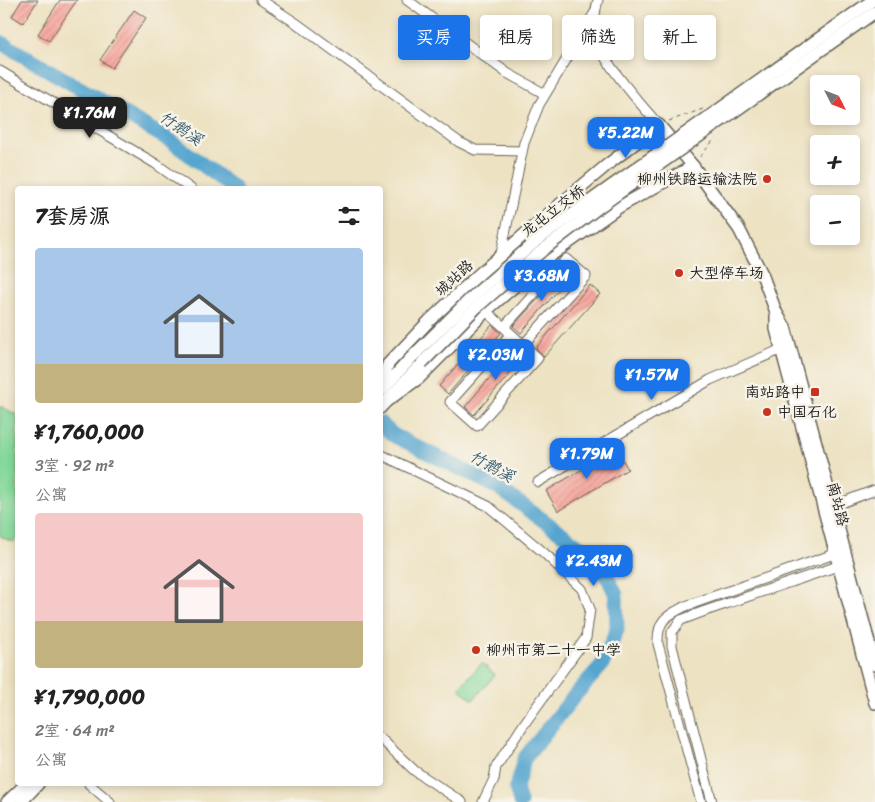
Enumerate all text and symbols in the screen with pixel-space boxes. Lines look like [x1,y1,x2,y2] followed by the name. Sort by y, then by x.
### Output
[398,15,470,60] chip: 买房
[480,15,552,60] chip: 租房
[562,15,634,60] chip: 筛选
[644,15,716,60] chip: 新上
[810,75,860,125] north arrow
[810,75,860,245] map controls
[49,96,131,139] pin: ¥1.76M
[64,98,116,127] text: ¥1.76M
[153,103,210,154] water label: 竹鹅溪
[585,116,667,159] pin: ¥5.22M
[598,118,654,147] text: ¥5.22M
[810,135,860,185] button: +
[637,166,757,192] place label: 柳州铁路运输法院
[761,173,773,185] marker: 柳州铁路运输法院
[515,178,591,244] street label: 龙屯立交桥
[810,195,860,245] button: −
[35,197,110,235] text: 7套房源
[335,202,363,230] icon: filters
[429,253,479,303] street label: 城站路
[501,260,583,302] pin: ¥3.68M
[689,260,764,286] place label: 大型停车场
[515,261,569,290] text: ¥3.68M
[673,267,685,279] marker: 大型停车场
[154,281,244,371] icon: home
[455,338,537,381] pin: ¥2.03M
[469,340,523,369] text: ¥2.03M
[611,358,693,401] pin: ¥1.57M
[626,360,678,389] text: ¥1.57M
[745,379,805,405] place label: 南站路中
[809,386,821,398] marker: 南站路中
[777,399,837,425] place label: 中国石化
[761,406,773,418] marker: 中国石化
[35,413,144,451] text: ¥1,760,000
[546,438,628,480] pin: ¥1.79M
[561,439,613,468] text: ¥1.79M
[464,442,521,491] water label: 竹鹅溪
[35,451,114,480] text: 3室 · 92 m²
[820,479,856,529] street label: 南站路
[35,480,67,509] text: 公寓
[553,544,635,587] pin: ¥2.43M
[154,546,244,636] icon: home
[567,546,621,575] text: ¥2.43M
[486,637,621,663] place label: 柳州市第二十一中学
[470,644,482,656] marker: 柳州市第二十一中学
[35,678,145,716] text: ¥1,790,000
[35,716,115,745] text: 2室 · 64 m²
[35,745,67,774] text: 公寓

